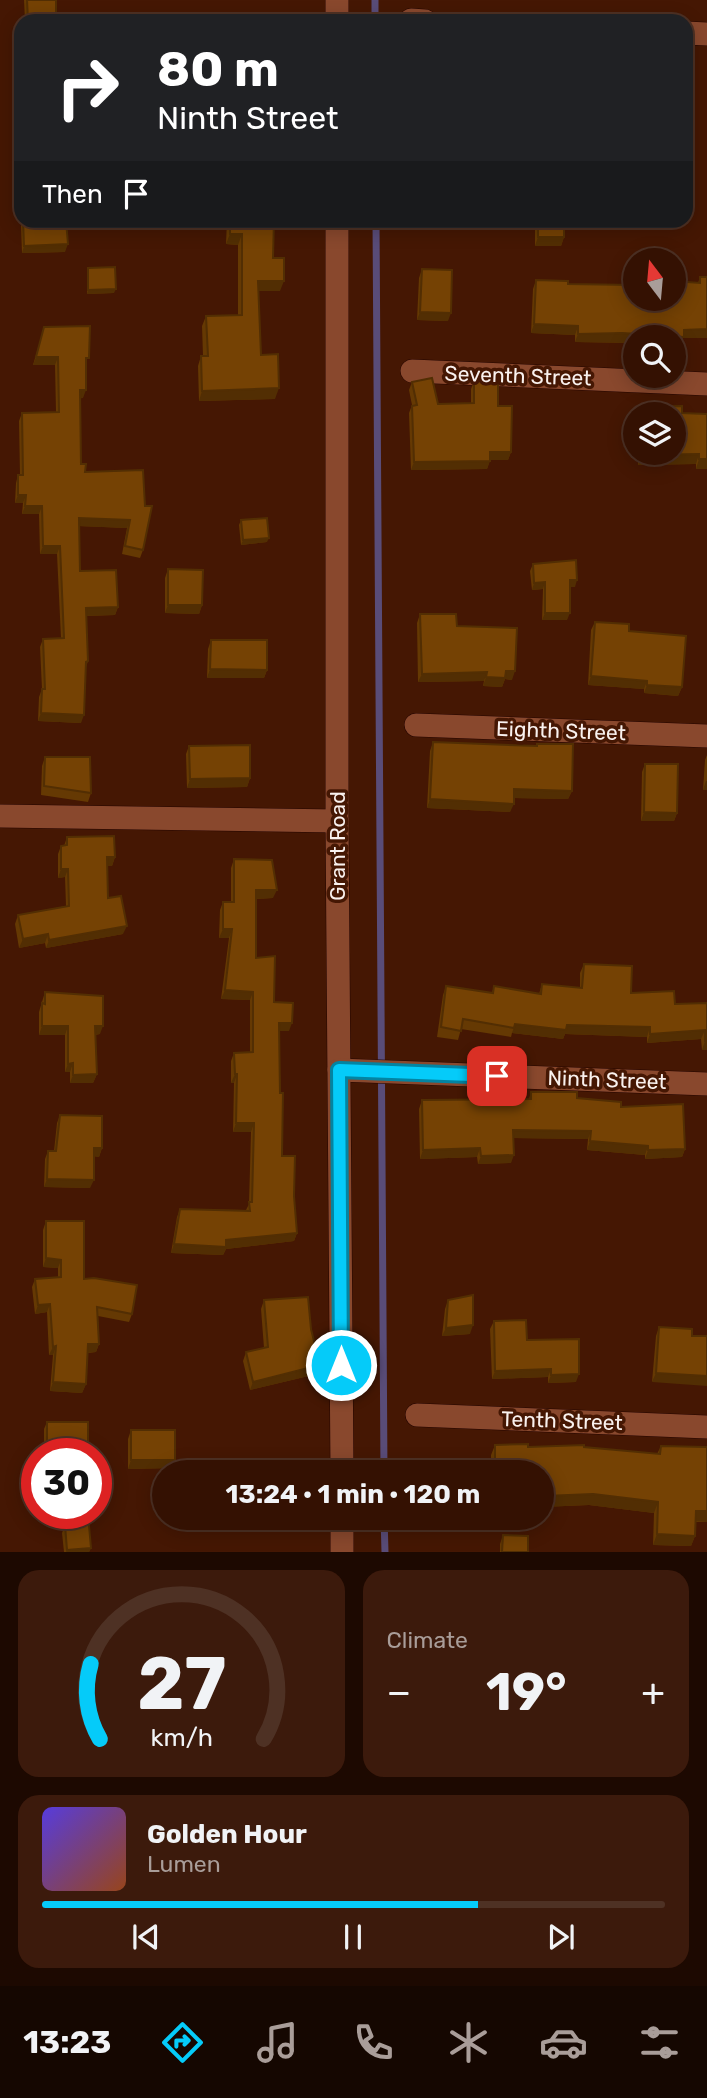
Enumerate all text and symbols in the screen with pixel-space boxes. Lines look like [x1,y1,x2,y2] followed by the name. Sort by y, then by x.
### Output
[157,40,279,98] text: 80 m
[42,42,133,133] icon: right
[157,99,339,137] text: Ninth Street
[117,175,155,213] icon: arrive
[42,179,103,210] text: Then
[623,248,686,312] north arrow
[623,248,686,465] map controls
[623,325,686,388] button: search
[444,360,592,391] street label: Seventh Street
[623,402,686,465] button: layers
[496,716,626,745] street label: Eighth Street
[325,791,350,901] street label: Grant Road
[467,1046,527,1106] pin
[478,1057,516,1095] icon: arrive
[547,1065,667,1094] street label: Ninth Street
[304,1328,378,1402] position arrow
[501,1406,623,1435] street label: Tenth Street
[21,1438,112,1529] speed limit sign: 30
[226,1479,480,1510] text: 13:24 · 1 min · 120 m
[387,1626,468,1654] text: Climate
[137,1642,226,1728] text: 27
[486,1661,567,1723] text: 19°
[387,1669,411,1715] text: −
[641,1669,665,1715] text: +
[150,1723,212,1752] text: km/h
[147,1819,307,1850] text: Golden Hour
[147,1850,221,1878] text: Lumen
[127,1918,165,1956] icon: previous
[334,1918,372,1956] icon: pause
[542,1918,580,1956] icon: next
[158,2018,207,2067] icon: directions
[253,2018,302,2067] icon: music
[349,2018,398,2067] icon: phone
[444,2018,493,2067] icon: climate
[539,2018,588,2067] icon: car
[635,2018,684,2067] icon: filters
[23,2023,111,2061] text: 13:23

